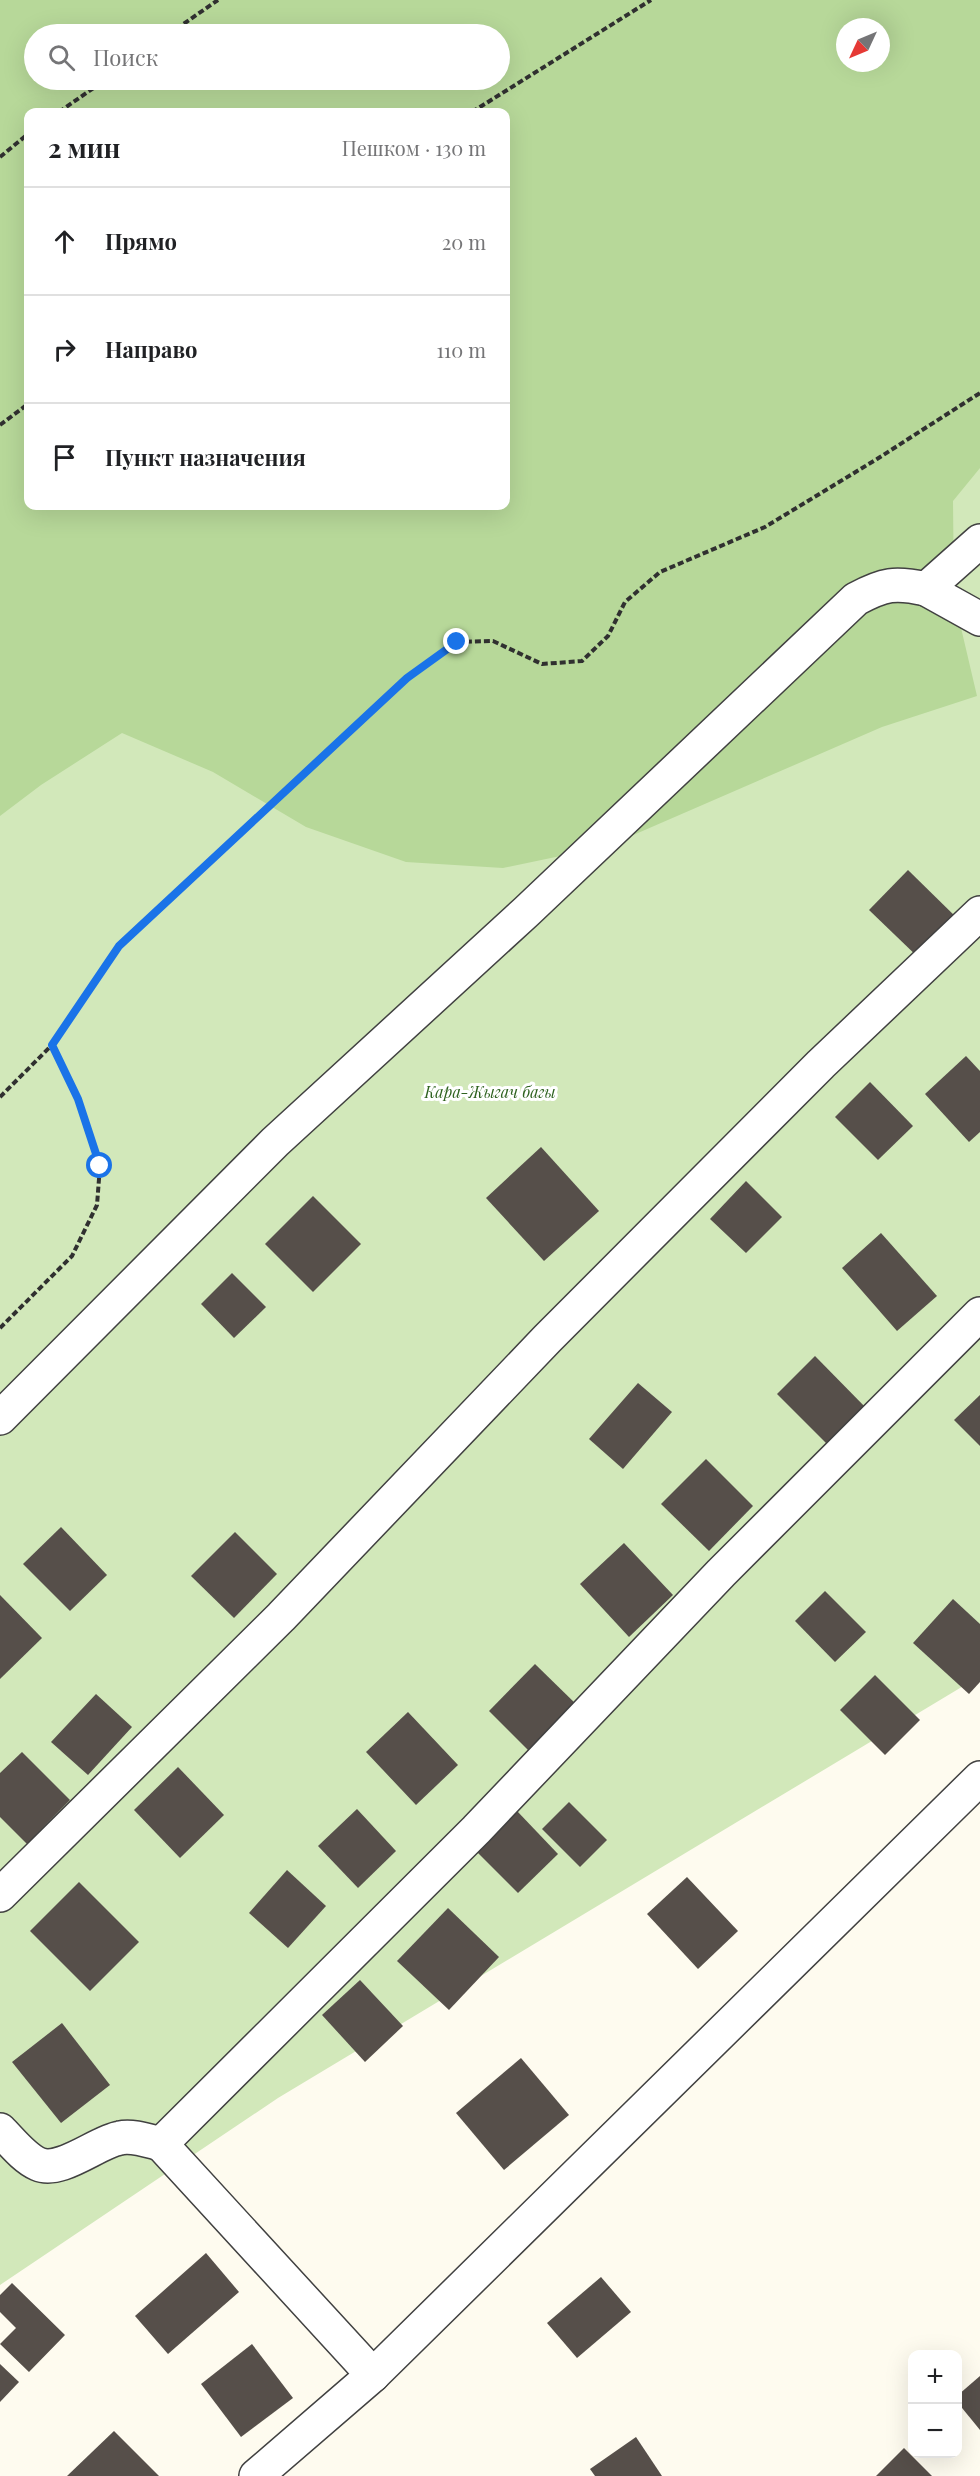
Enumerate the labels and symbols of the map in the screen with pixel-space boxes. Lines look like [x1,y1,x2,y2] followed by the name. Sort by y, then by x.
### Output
[836,18,890,72] north arrow
[443,628,469,654] route end
[423,1081,556,1102] park label: Кара-Жыгач багы
[86,1152,112,1178] route start

